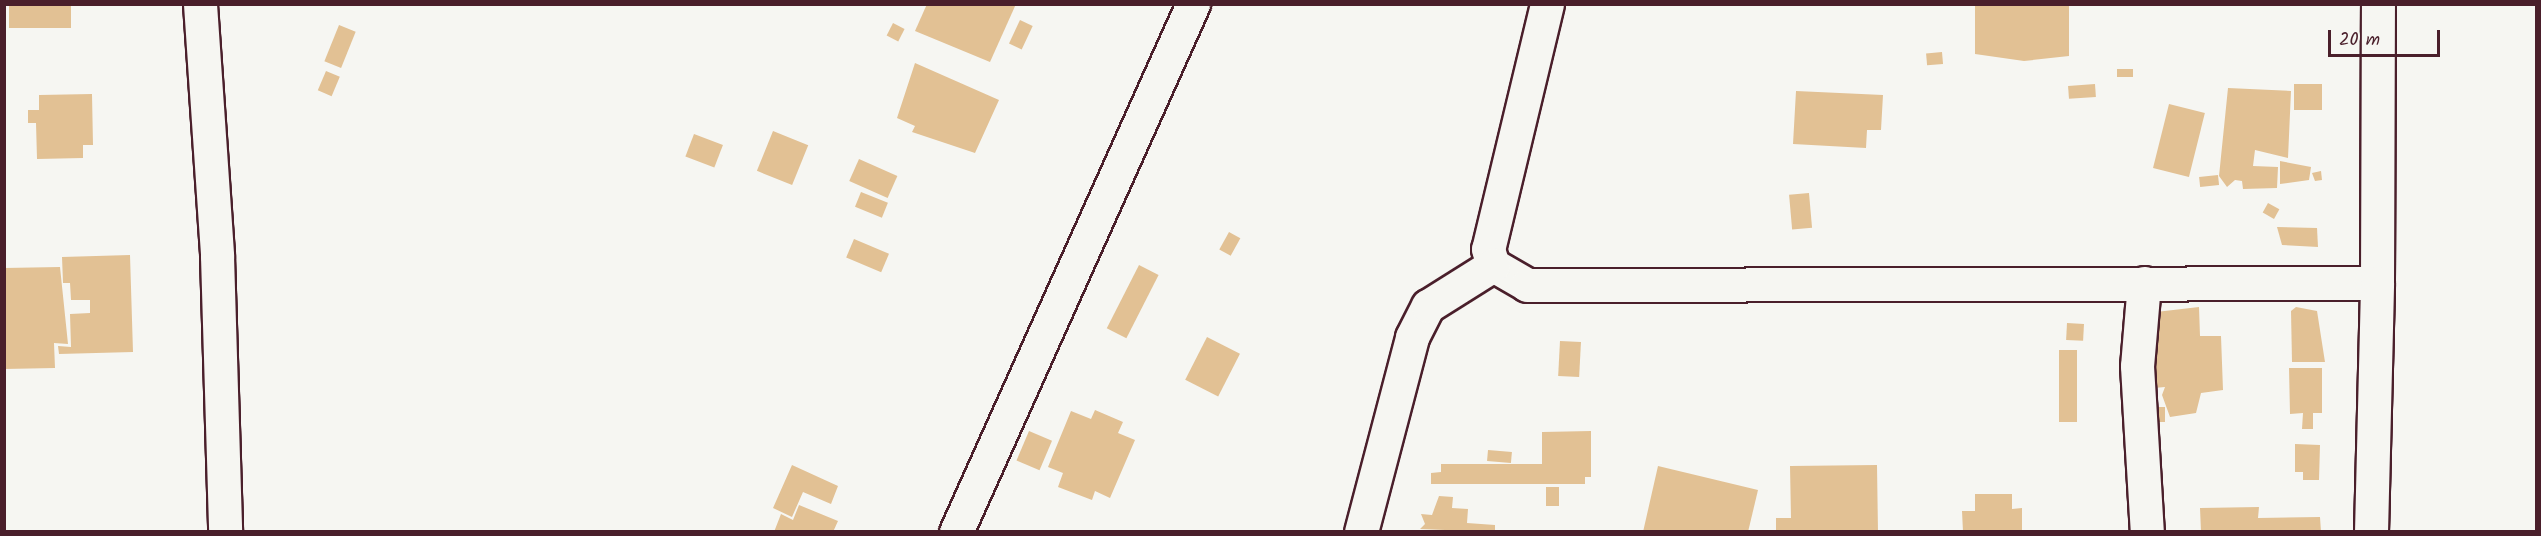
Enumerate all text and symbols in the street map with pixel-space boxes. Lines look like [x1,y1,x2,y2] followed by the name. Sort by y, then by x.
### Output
[2331,18,2444,56] scale bar
[2339,26,2380,55] text: 20 m

